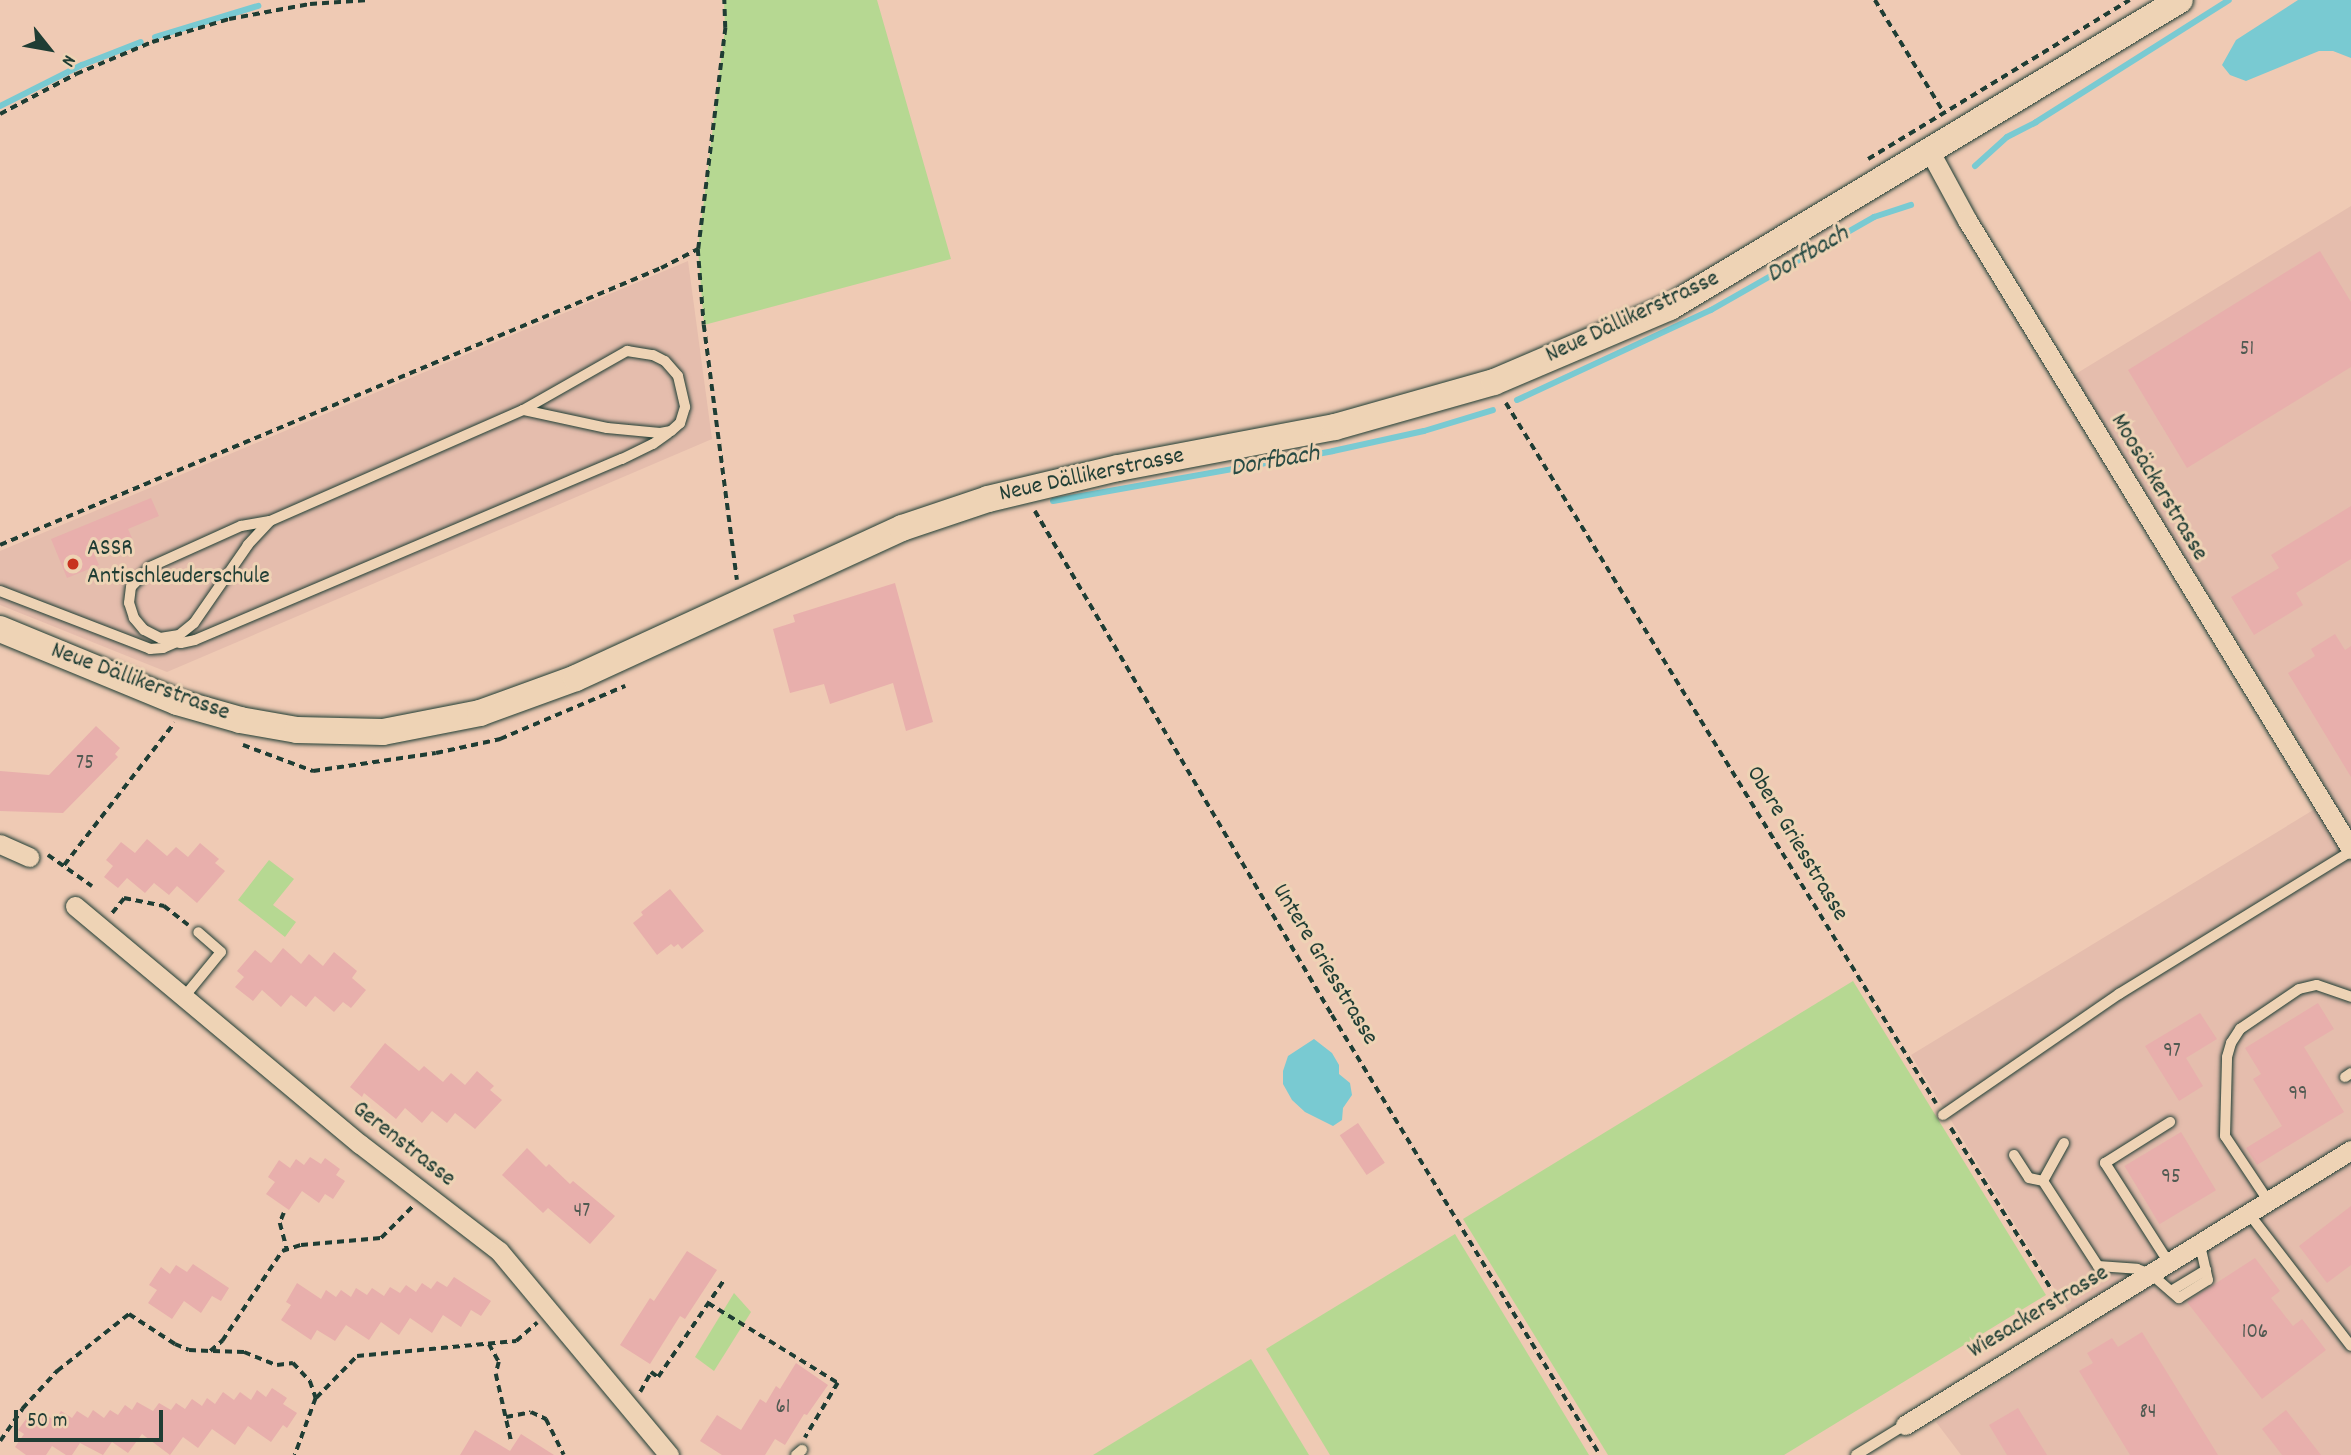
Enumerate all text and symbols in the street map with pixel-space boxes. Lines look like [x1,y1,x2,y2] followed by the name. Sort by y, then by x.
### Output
[14,14,84,84] north arrow
[53,49,81,71] text: N
[1761,219,1855,291] water label: Dorfbach
[1542,265,1724,371] street label: Neue Dällikerstrasse
[2240,337,2254,363] house number: 51
[2103,409,2213,567] street label: Moosäckerstrasse
[1228,439,1322,485] water label: Dorfbach
[997,442,1187,510] street label: Neue Dällikerstrasse
[87,536,270,592] place label: ASSR Antischleuderschule
[65,556,81,572] marker: ASSR Antischleuderschule
[47,637,233,729] street label: Neue Dällikerstrasse
[76,751,94,777] house number: 75
[1738,761,1854,927] street label: Obere Griesstrasse
[1265,879,1383,1051] street label: Untere Griesstrasse
[2163,1039,2181,1065] house number: 97
[2288,1082,2308,1108] house number: 99
[346,1096,460,1194] street label: Gerenstrasse
[2161,1165,2181,1191] house number: 95
[574,1199,590,1225] house number: 47
[1963,1260,2115,1366] street label: Wiesackerstrasse
[2242,1320,2268,1346] house number: 106
[776,1395,790,1421] house number: 61
[18,1396,166,1440] scale bar
[2139,1400,2157,1426] house number: 84
[27,1407,67,1437] text: 50 m

